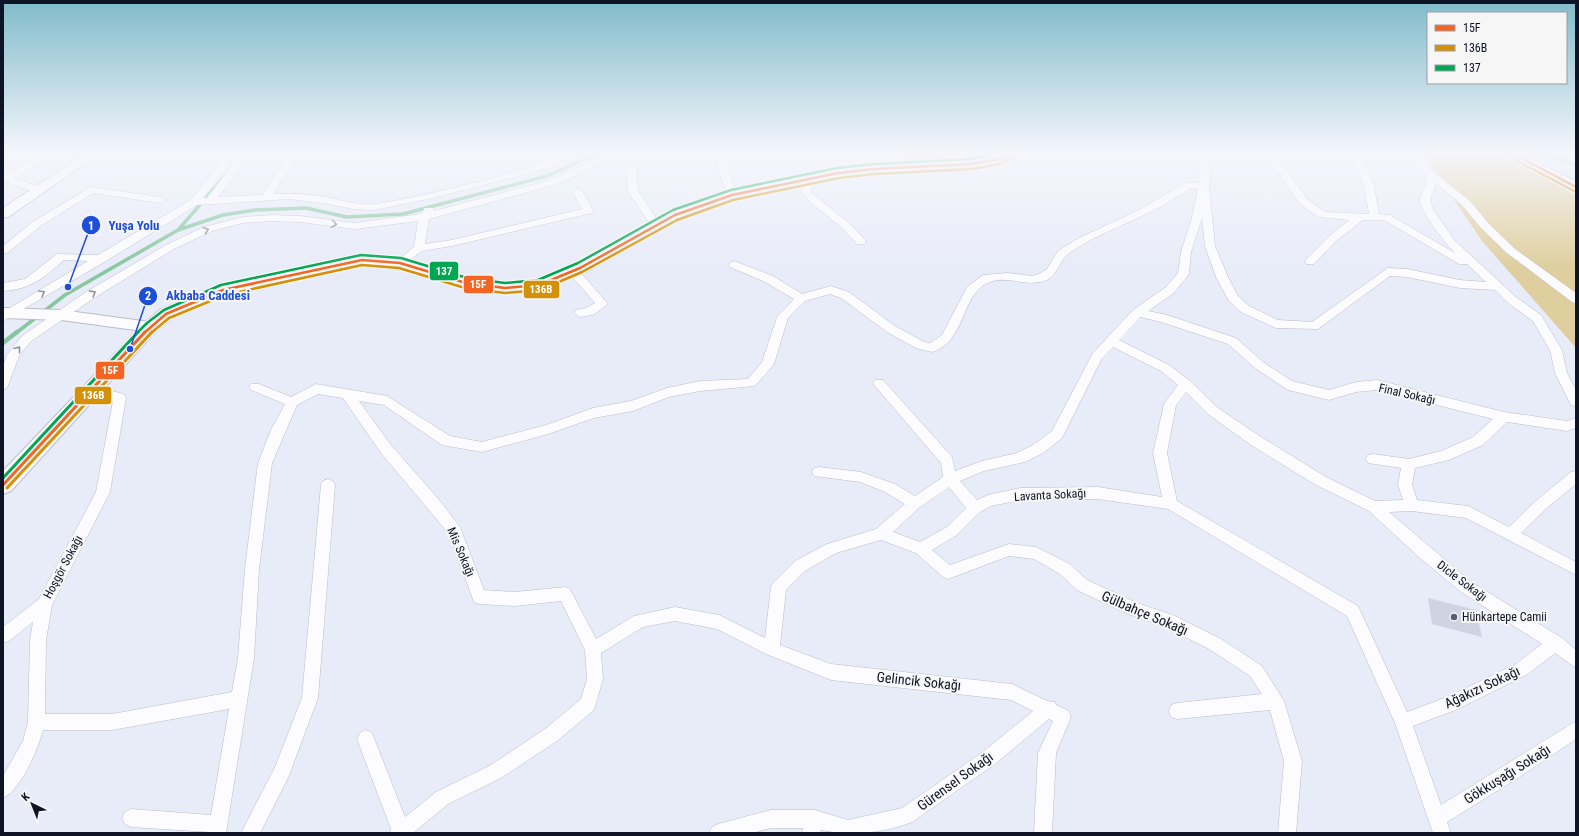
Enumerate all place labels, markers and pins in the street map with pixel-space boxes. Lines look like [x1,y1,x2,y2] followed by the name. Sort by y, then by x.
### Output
[81,213,168,238] callout: Yuşa Yolu
[138,283,258,308] callout: Akbaba Caddesi
[1462,610,1547,624] place label: Hünkartepe Camii
[1449,612,1459,622] marker: Hünkartepe Camii

